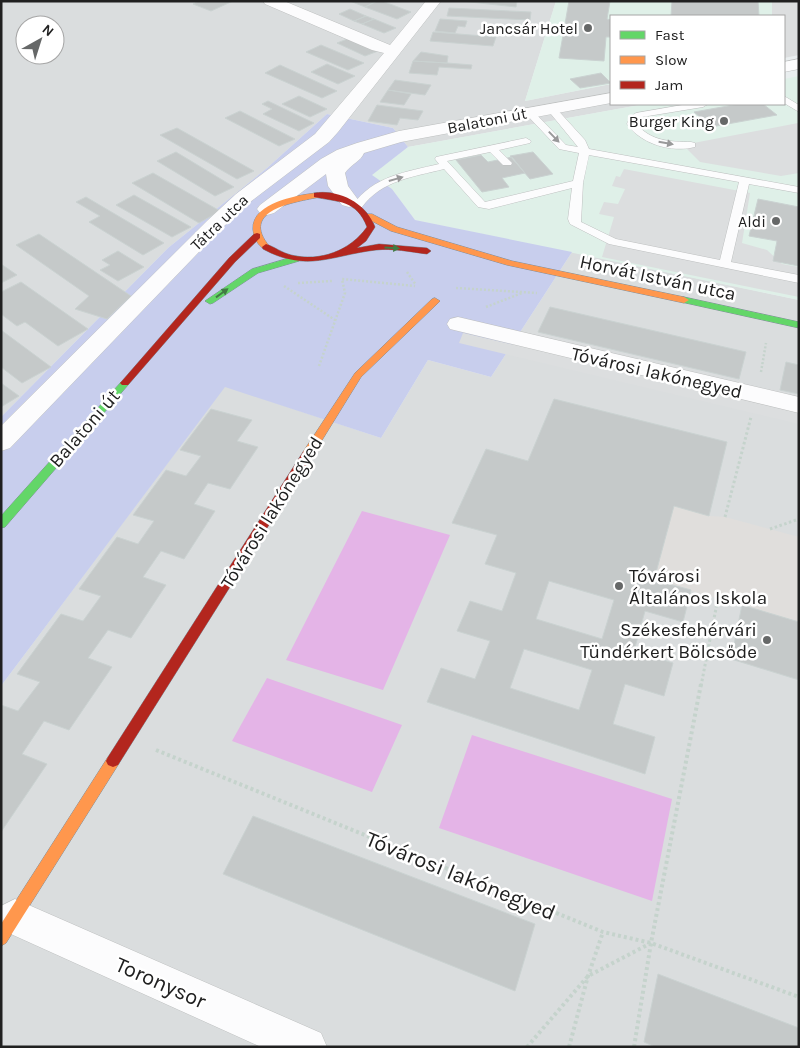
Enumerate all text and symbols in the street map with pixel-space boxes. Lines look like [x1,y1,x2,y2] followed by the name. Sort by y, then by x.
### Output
[15,15,65,65] north arrow
[610,15,785,105] legend
[480,19,578,38] place label: Jancsár Hotel
[39,21,57,40] text: N
[582,22,594,34] marker: Jancsár Hotel
[655,26,685,44] text: Fast
[655,51,687,69] text: Slow
[655,76,683,94] text: Jam
[446,103,529,138] street label: Balatoni út
[629,112,714,131] place label: Burger King
[718,115,730,127] marker: Burger King
[548,131,560,143] one-way arrow
[659,140,675,148] one-way arrow
[389,174,404,182] one-way arrow
[187,190,252,254] street label: Tátra utca
[738,212,766,231] place label: Aldi
[770,215,782,227] marker: Aldi
[384,244,400,252] one-way arrow
[578,251,738,305] street label: Horvát István utca
[215,288,228,298] one-way arrow
[569,343,744,403] street label: Tóvárosi lakónegyed
[45,385,125,472] street label: Balatoni út
[216,433,327,592] street label: Tóvárosi lakónegyed
[629,565,767,609] place label: Tóvárosi Általános Iskola
[613,580,625,592] marker: Tóvárosi Általános Iskola
[580,619,757,663] place label: Székesfehérvári Tündérkert Bölcsőde
[761,634,773,646] marker: Székesfehérvári Tündérkert Bölcsőde
[362,826,559,926] street label: Tóvárosi lakónegyed
[111,951,210,1014] street label: Toronysor

